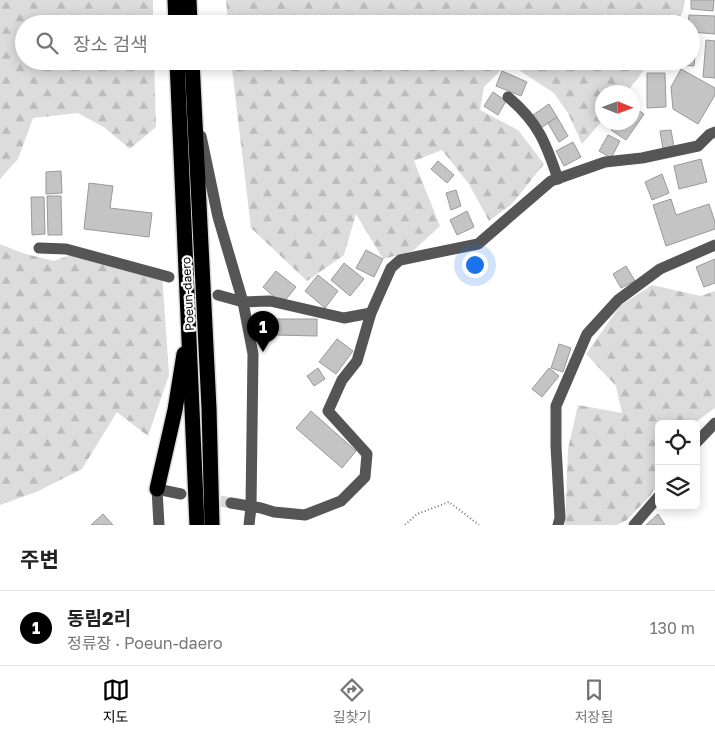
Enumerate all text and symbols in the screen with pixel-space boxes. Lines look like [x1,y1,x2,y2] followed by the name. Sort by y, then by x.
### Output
[15,15,700,70] search box
[33,29,61,57] icon: search
[73,32,148,55] text: 장소 검색
[595,85,640,130] north arrow
[462,252,488,278] your location
[178,257,197,331] street label: Poeun-daero
[247,311,279,352] pin: 1
[655,420,700,510] map controls
[655,420,700,465] button: locate
[655,465,700,510] button: layers
[20,546,59,572] text: 주변
[67,606,131,629] text: 동림2리
[32,618,40,638] text: 1
[650,618,695,638] text: 130 m
[67,633,223,653] text: 정류장 · Poeun-daero
[102,676,130,726] tab: 지도
[333,676,371,726] tab: 길찾기
[575,676,613,726] tab: 저장됨

